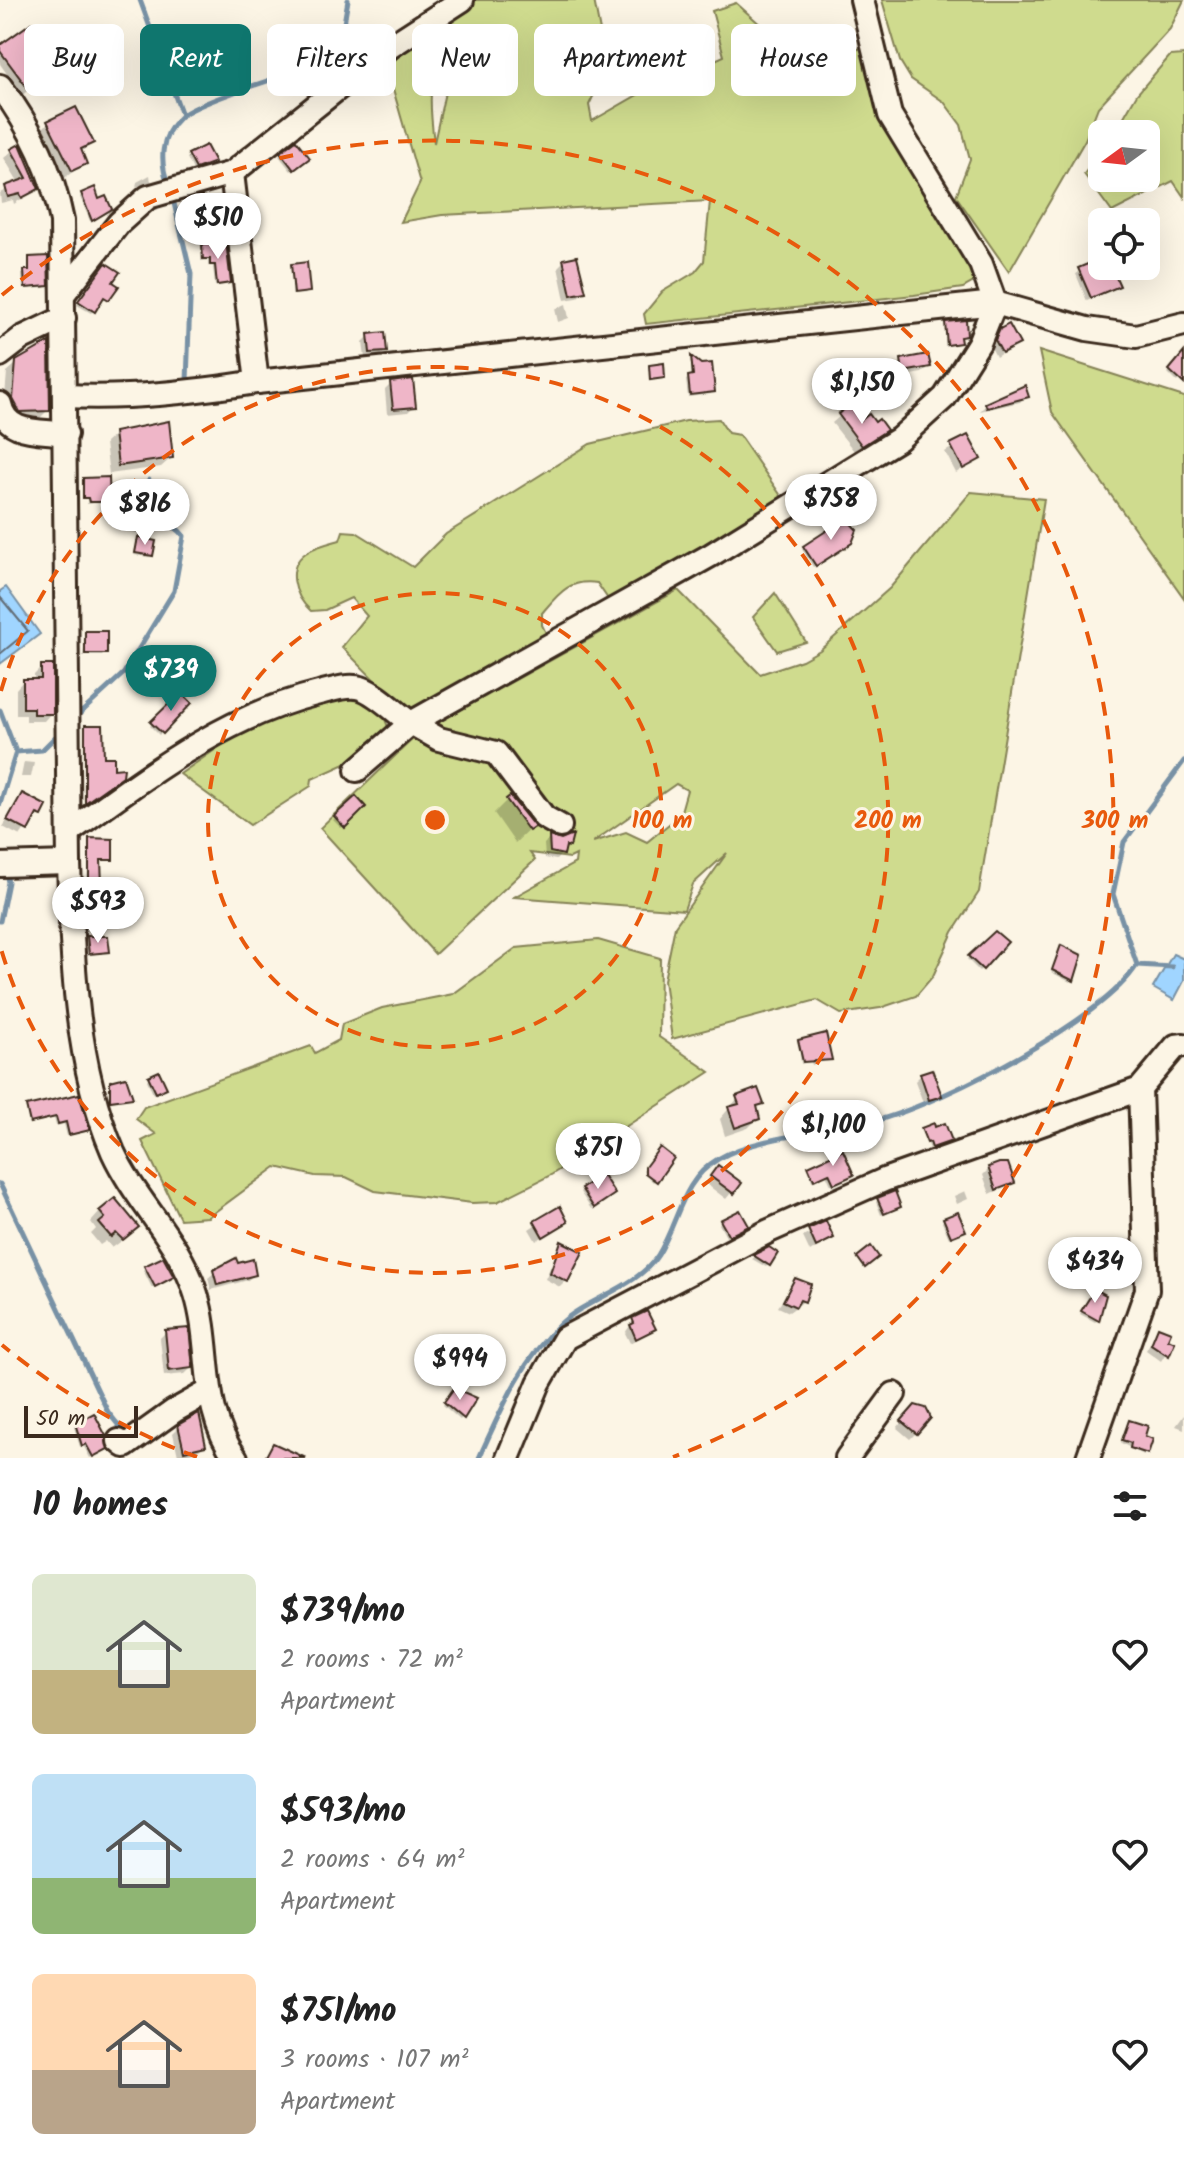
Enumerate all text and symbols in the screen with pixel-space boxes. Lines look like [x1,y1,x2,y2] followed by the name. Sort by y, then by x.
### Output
[24,24,124,96] chip: Buy
[140,24,251,96] chip: Rent
[267,24,396,96] chip: Filters
[412,24,518,96] chip: New
[534,24,715,96] chip: Apartment
[731,24,856,96] chip: House
[1088,120,1160,192] north arrow
[1088,120,1160,280] map controls
[171,193,265,261] pin: $510
[193,198,243,240] text: $510
[1088,208,1160,280] button: locate
[797,358,927,426] pin: $1,150
[830,363,894,405] text: $1,150
[784,474,878,542] pin: $758
[98,479,192,547] pin: $816
[803,479,859,521] text: $758
[119,484,171,526] text: $816
[124,645,218,713] pin: $739
[143,650,199,692] text: $739
[632,802,692,841] text: 100 m
[854,802,922,841] text: 200 m
[1081,802,1148,841] text: 300 m
[421,806,449,834] centre of rings
[51,877,145,945] pin: $593
[70,882,126,924] text: $593
[768,1100,898,1168] pin: $1,100
[801,1105,865,1147] text: $1,100
[551,1123,645,1191] pin: $751
[574,1128,622,1170] text: $751
[1048,1237,1142,1305] pin: $434
[1066,1242,1124,1284] text: $434
[413,1334,507,1402] pin: $994
[432,1339,488,1381] text: $994
[24,1402,138,1438] scale bar
[36,1402,85,1437] text: 50 m
[32,1479,168,1533] text: 10 homes
[1108,1484,1152,1528] icon: filters
[280,1585,405,1639] text: $739/mo
[96,1606,192,1702] icon: home
[1108,1632,1152,1676] icon: heart
[280,1639,463,1681] text: 2 rooms · 72 m²
[280,1681,395,1723] text: Apartment
[280,1785,406,1839] text: $593/mo
[96,1806,192,1902] icon: home
[1108,1832,1152,1876] icon: heart
[280,1839,464,1881] text: 2 rooms · 64 m²
[280,1881,395,1923] text: Apartment
[280,1985,397,2039] text: $751/mo
[96,2006,192,2102] icon: home
[1108,2032,1152,2076] icon: heart
[280,2039,469,2081] text: 3 rooms · 107 m²
[280,2081,395,2123] text: Apartment

